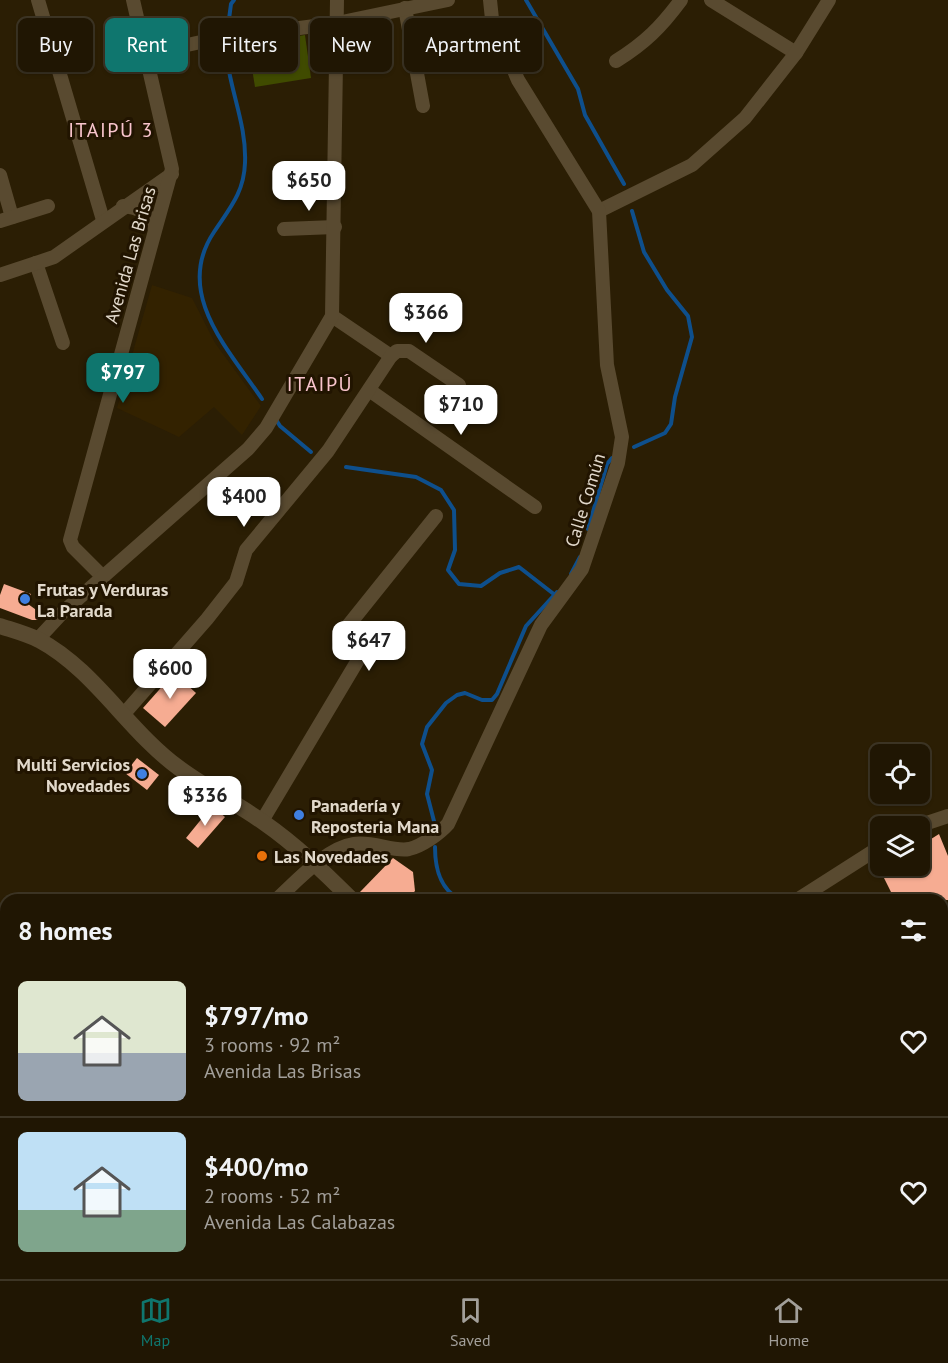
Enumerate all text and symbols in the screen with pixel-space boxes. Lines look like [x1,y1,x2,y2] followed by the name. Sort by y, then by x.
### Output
[18,18,93,72] chip: Buy
[105,18,188,72] chip: Rent
[200,18,298,72] chip: Filters
[310,18,392,72] chip: New
[404,18,542,72] chip: Apartment
[68,117,154,143] district label: ITAIPÚ 3
[273,161,345,212] pin: $650
[286,167,332,193] text: $650
[99,184,161,326] street label: Avenida Las Brisas
[390,293,462,344] pin: $366
[403,299,449,325] text: $366
[87,353,159,404] pin: $797
[100,359,146,385] text: $797
[287,371,353,397] district label: ITAIPÚ
[425,385,497,436] pin: $710
[438,391,484,417] text: $710
[560,450,610,550] street label: Calle Común
[208,477,280,528] pin: $400
[221,483,267,509] text: $400
[37,578,169,622] place label: Frutas y Verduras La Parada
[18,592,32,606] marker: Frutas y Verduras La Parada
[333,621,405,672] pin: $647
[346,627,392,653] text: $647
[134,649,206,700] pin: $600
[147,655,193,681] text: $600
[870,744,930,876] map controls
[870,744,930,804] button: locate
[17,753,130,797] place label: Multi Servicios Novedades
[135,767,149,781] marker: Multi Servicios Novedades
[169,776,241,827] pin: $336
[182,782,228,808] text: $336
[311,794,439,838] place label: Panadería y Reposteria Mana
[292,808,306,822] marker: Panadería y Reposteria Mana
[870,816,930,876] button: layers
[274,845,389,868] place label: Las Novedades
[255,849,269,863] marker: Las Novedades
[18,914,113,947] text: 8 homes
[897,914,930,947] icon: filters
[204,999,308,1032] text: $797/mo
[66,1005,138,1077] icon: home
[897,1025,930,1058] icon: heart
[204,1032,340,1058] text: 3 rooms · 92 m²
[204,1058,361,1084] text: Avenida Las Brisas
[204,1150,308,1183] text: $400/mo
[66,1156,138,1228] icon: home
[897,1176,930,1209] icon: heart
[204,1183,340,1209] text: 2 rooms · 52 m²
[204,1209,395,1235] text: Avenida Las Calabazas
[139,1294,172,1350] tab: Map
[450,1294,491,1350] tab: Saved
[769,1294,809,1350] tab: Home

